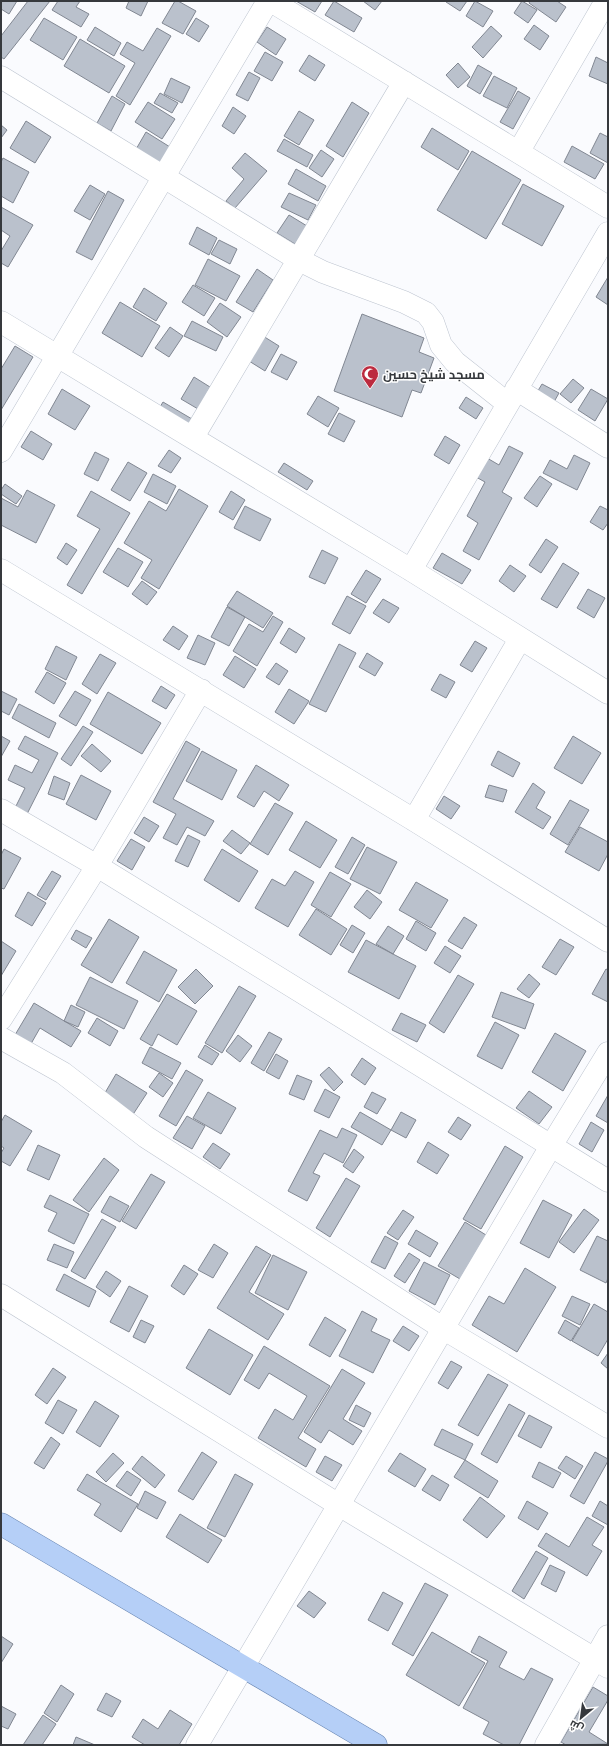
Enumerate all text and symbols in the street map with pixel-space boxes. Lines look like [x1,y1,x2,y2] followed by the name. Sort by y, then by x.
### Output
[360,364,380,389] mosque icon: مسجد شيخ حسين
[383,367,485,383] place label: مسجد شيخ حسين
[561,1698,601,1738] north arrow
[567,1717,586,1735] text: ش

